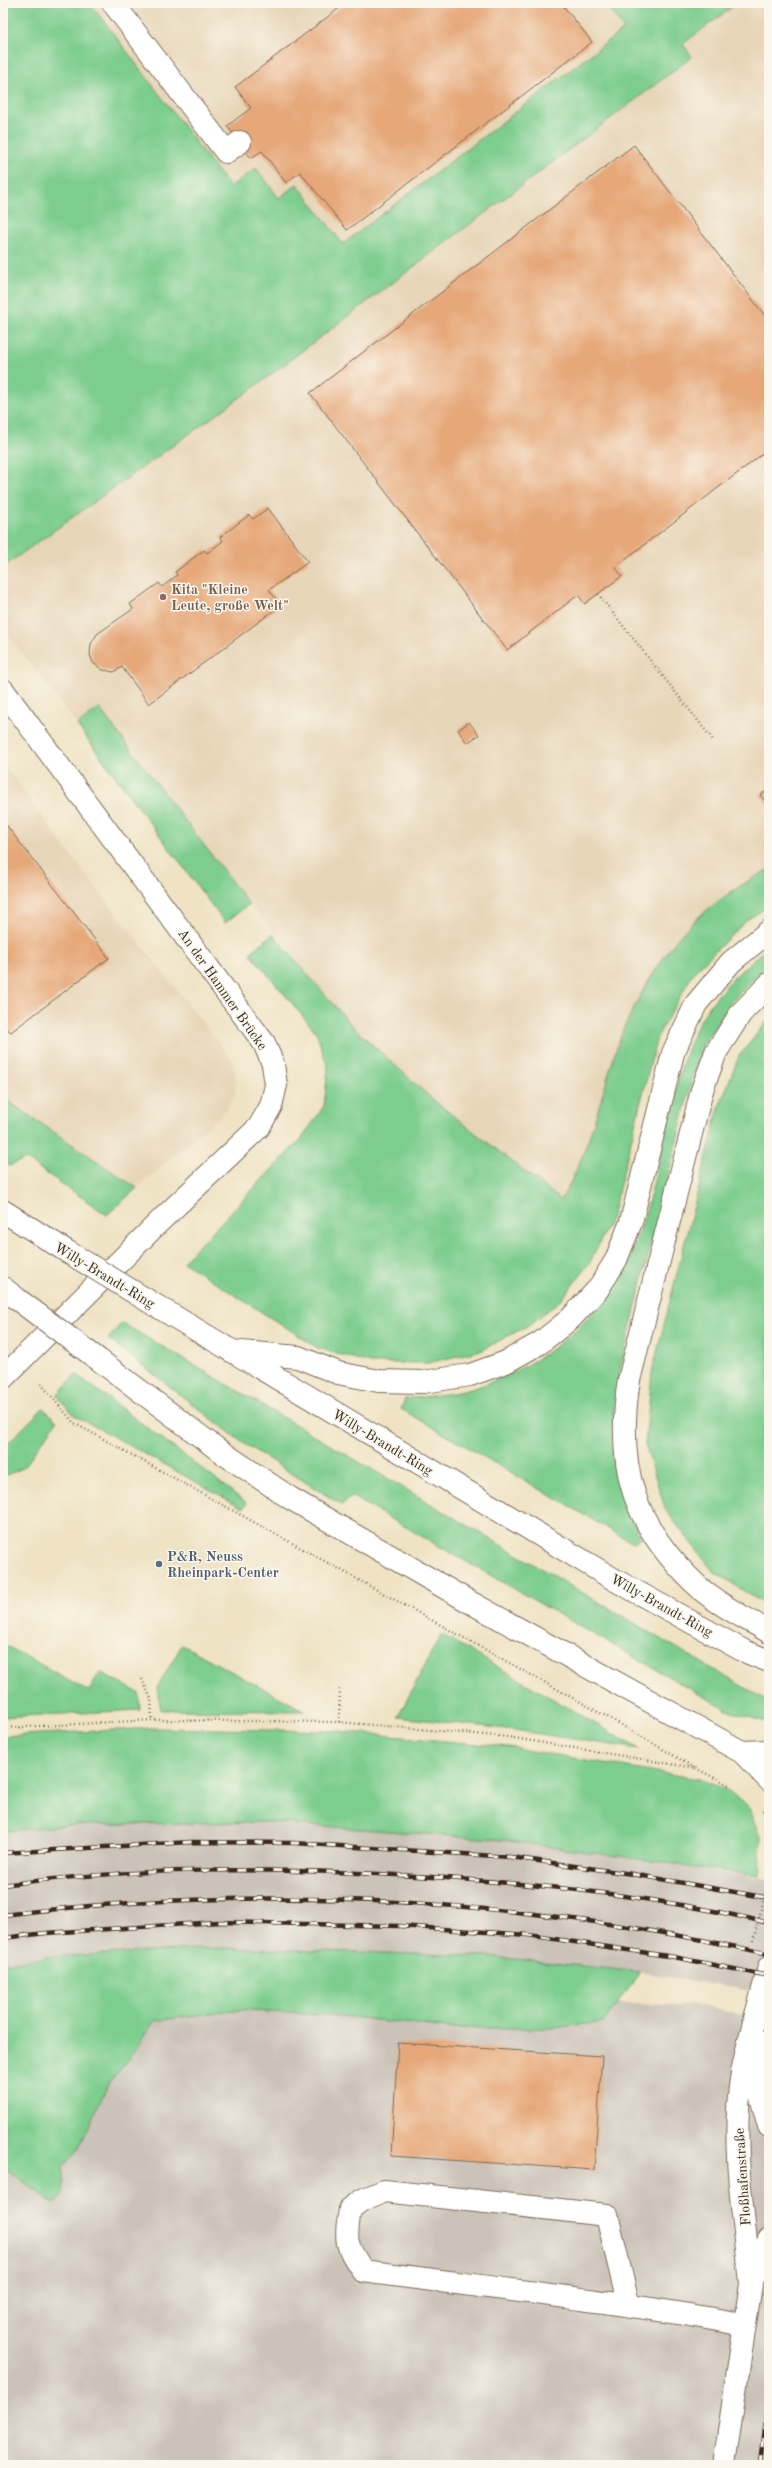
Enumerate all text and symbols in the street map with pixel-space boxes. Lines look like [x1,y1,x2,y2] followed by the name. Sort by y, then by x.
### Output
[171,583,289,613] place label: Kita "Kleine Leute, große Welt"
[158,592,168,602] marker: Kita "Kleine Leute, große Welt"
[175,926,269,1053] street label: An der Hammer Brücke
[52,1240,158,1312] street label: Willy-Brandt-Ring
[330,1407,436,1479] street label: Willy-Brandt-Ring
[167,1550,279,1580] place label: P&R, Neuss Rheinpark-Center
[154,1559,164,1569] marker: P&R, Neuss Rheinpark-Center
[608,1572,715,1640] street label: Willy-Brandt-Ring
[733,2127,753,2226] street label: Floßhafenstraße

